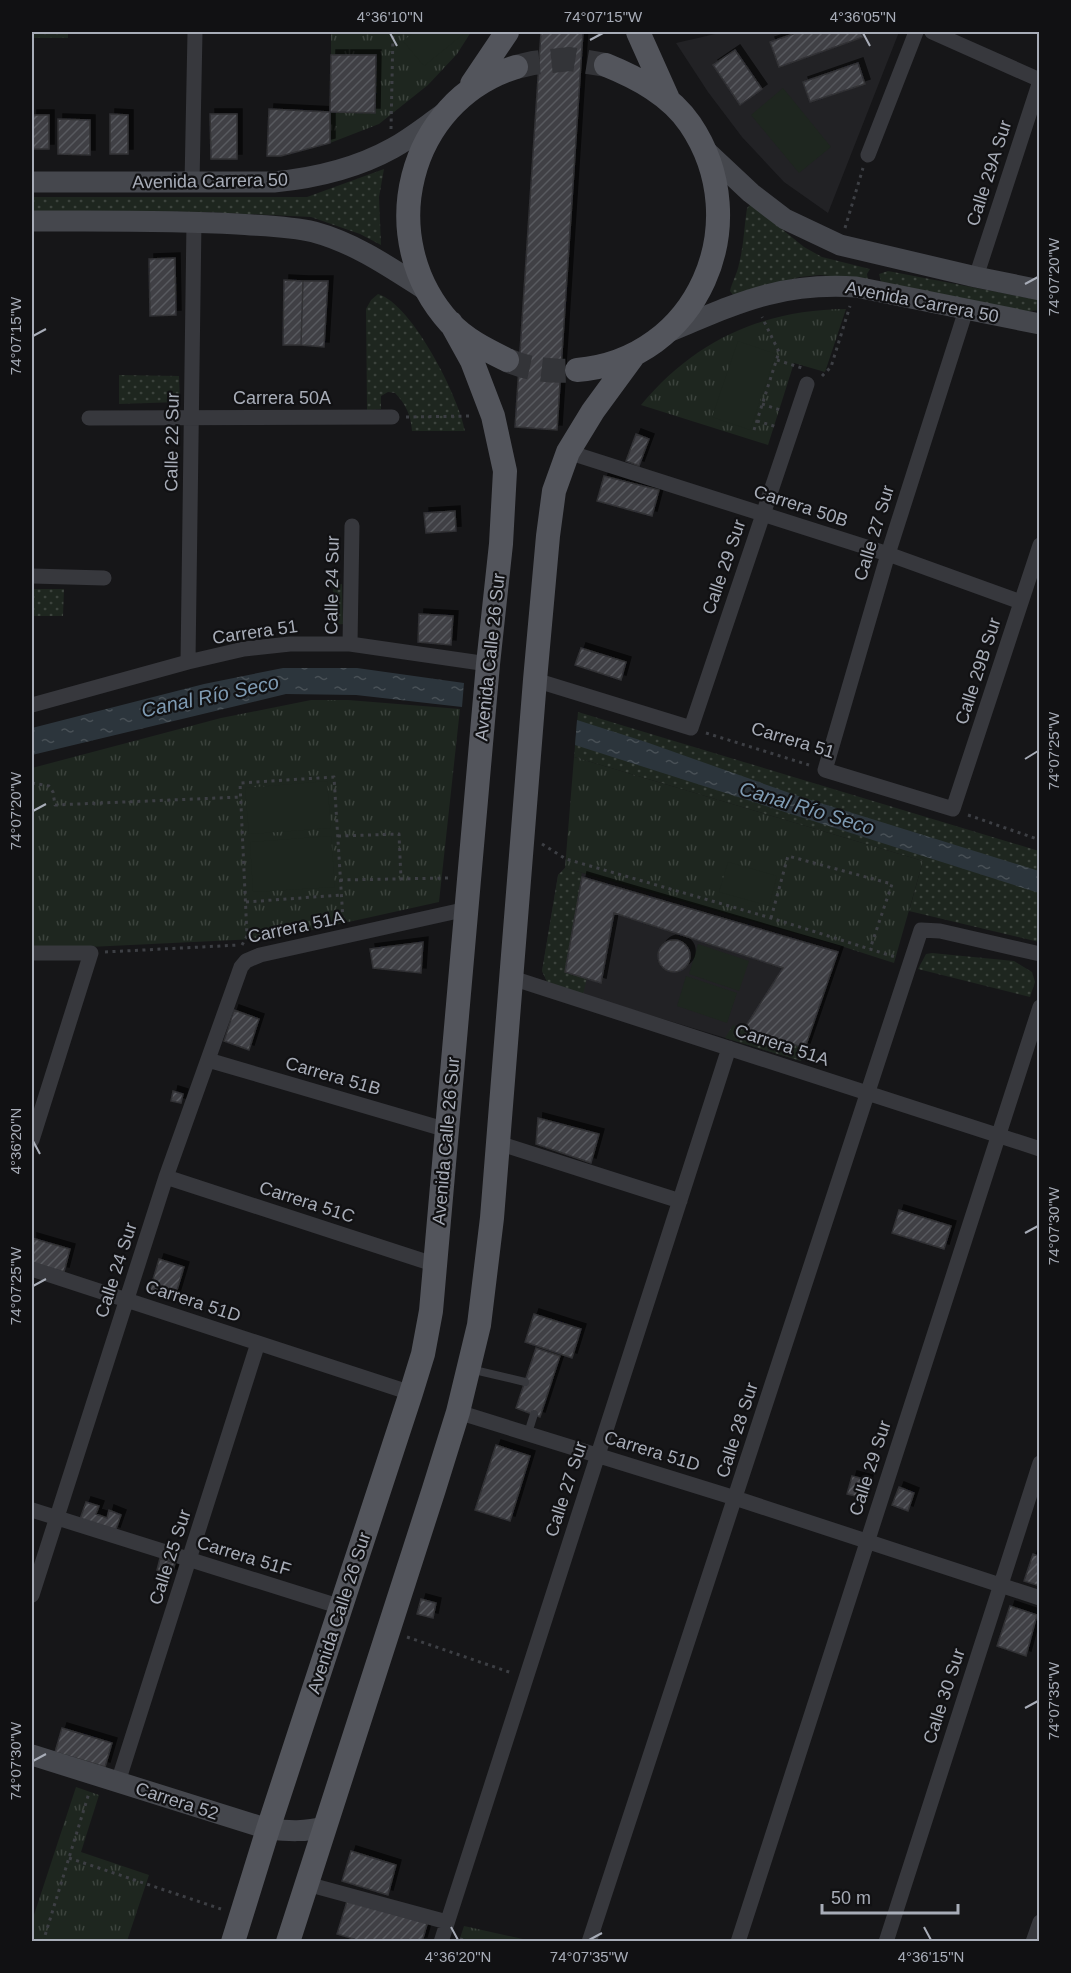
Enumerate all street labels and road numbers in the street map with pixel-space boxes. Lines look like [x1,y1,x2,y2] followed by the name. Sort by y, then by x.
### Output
[962,118,1016,228] street label: Calle 29A Sur
[132,170,288,192] street label: Avenida Carrera 50
[844,277,1000,327] street label: Avenida Carrera 50
[233,388,331,408] street label: Carrera 50A
[161,392,183,492] street label: Calle 22 Sur
[751,481,851,531] street label: Carrera 50B
[850,483,898,583] street label: Calle 27 Sur
[698,517,750,617] street label: Calle 29 Sur
[321,535,343,635] street label: Calle 24 Sur
[471,572,509,742] street label: Avenida Calle 26 Sur
[951,615,1005,727] street label: Calle 29B Sur
[211,616,299,648] street label: Carrera 51
[749,718,837,762] street label: Carrera 51
[246,907,346,947] street label: Carrera 51A
[732,1020,832,1070] street label: Carrera 51A
[283,1053,383,1099] street label: Carrera 51B
[429,1056,463,1226] street label: Avenida Calle 26 Sur
[257,1177,357,1227] street label: Carrera 51C
[91,1220,141,1320] street label: Calle 24 Sur
[143,1276,243,1326] street label: Carrera 51D
[712,1380,762,1480] street label: Calle 28 Sur
[845,1418,895,1518] street label: Calle 29 Sur
[602,1427,702,1475] street label: Carrera 51D
[541,1439,591,1539] street label: Calle 27 Sur
[145,1507,195,1607] street label: Calle 25 Sur
[303,1530,375,1696] street label: Avenida Calle 26 Sur
[195,1532,293,1580] street label: Carrera 51F
[919,1646,969,1746] street label: Calle 30 Sur
[133,1778,221,1824] street label: Carrera 52

